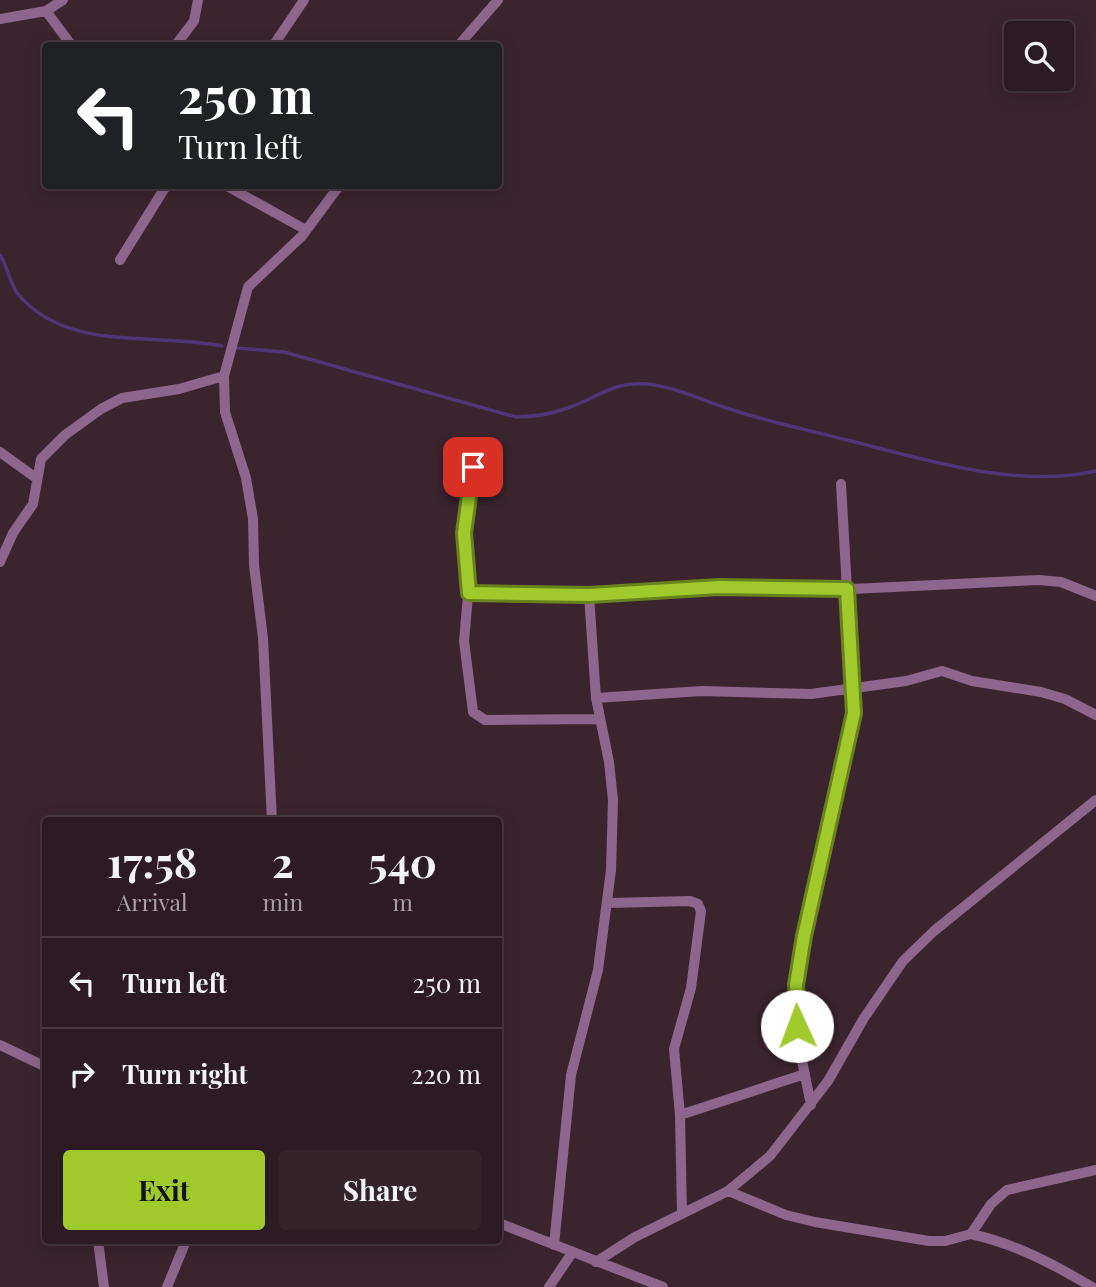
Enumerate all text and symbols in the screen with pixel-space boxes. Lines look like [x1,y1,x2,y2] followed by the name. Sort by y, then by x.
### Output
[1004,21,1074,91] map controls
[1004,21,1074,91] button: search
[178,61,314,126] text: 250 m
[63,70,154,161] icon: left
[178,124,302,167] text: Turn left
[443,437,503,497] pin
[454,448,492,486] icon: arrive
[107,833,197,889] text: 17:58
[272,833,294,889] text: 2
[368,833,437,889] text: 540
[117,886,188,917] text: Arrival
[262,886,303,917] text: min
[392,886,413,917] text: m
[63,964,101,1002] icon: left
[122,965,227,1000] text: Turn left
[413,965,481,1000] text: 250 m
[760,989,834,1063] position arrow
[63,1055,101,1093] icon: right
[122,1056,248,1091] text: Turn right
[411,1056,481,1091] text: 220 m
[63,1150,265,1230] button: Exit
[279,1150,481,1230] button: Share

